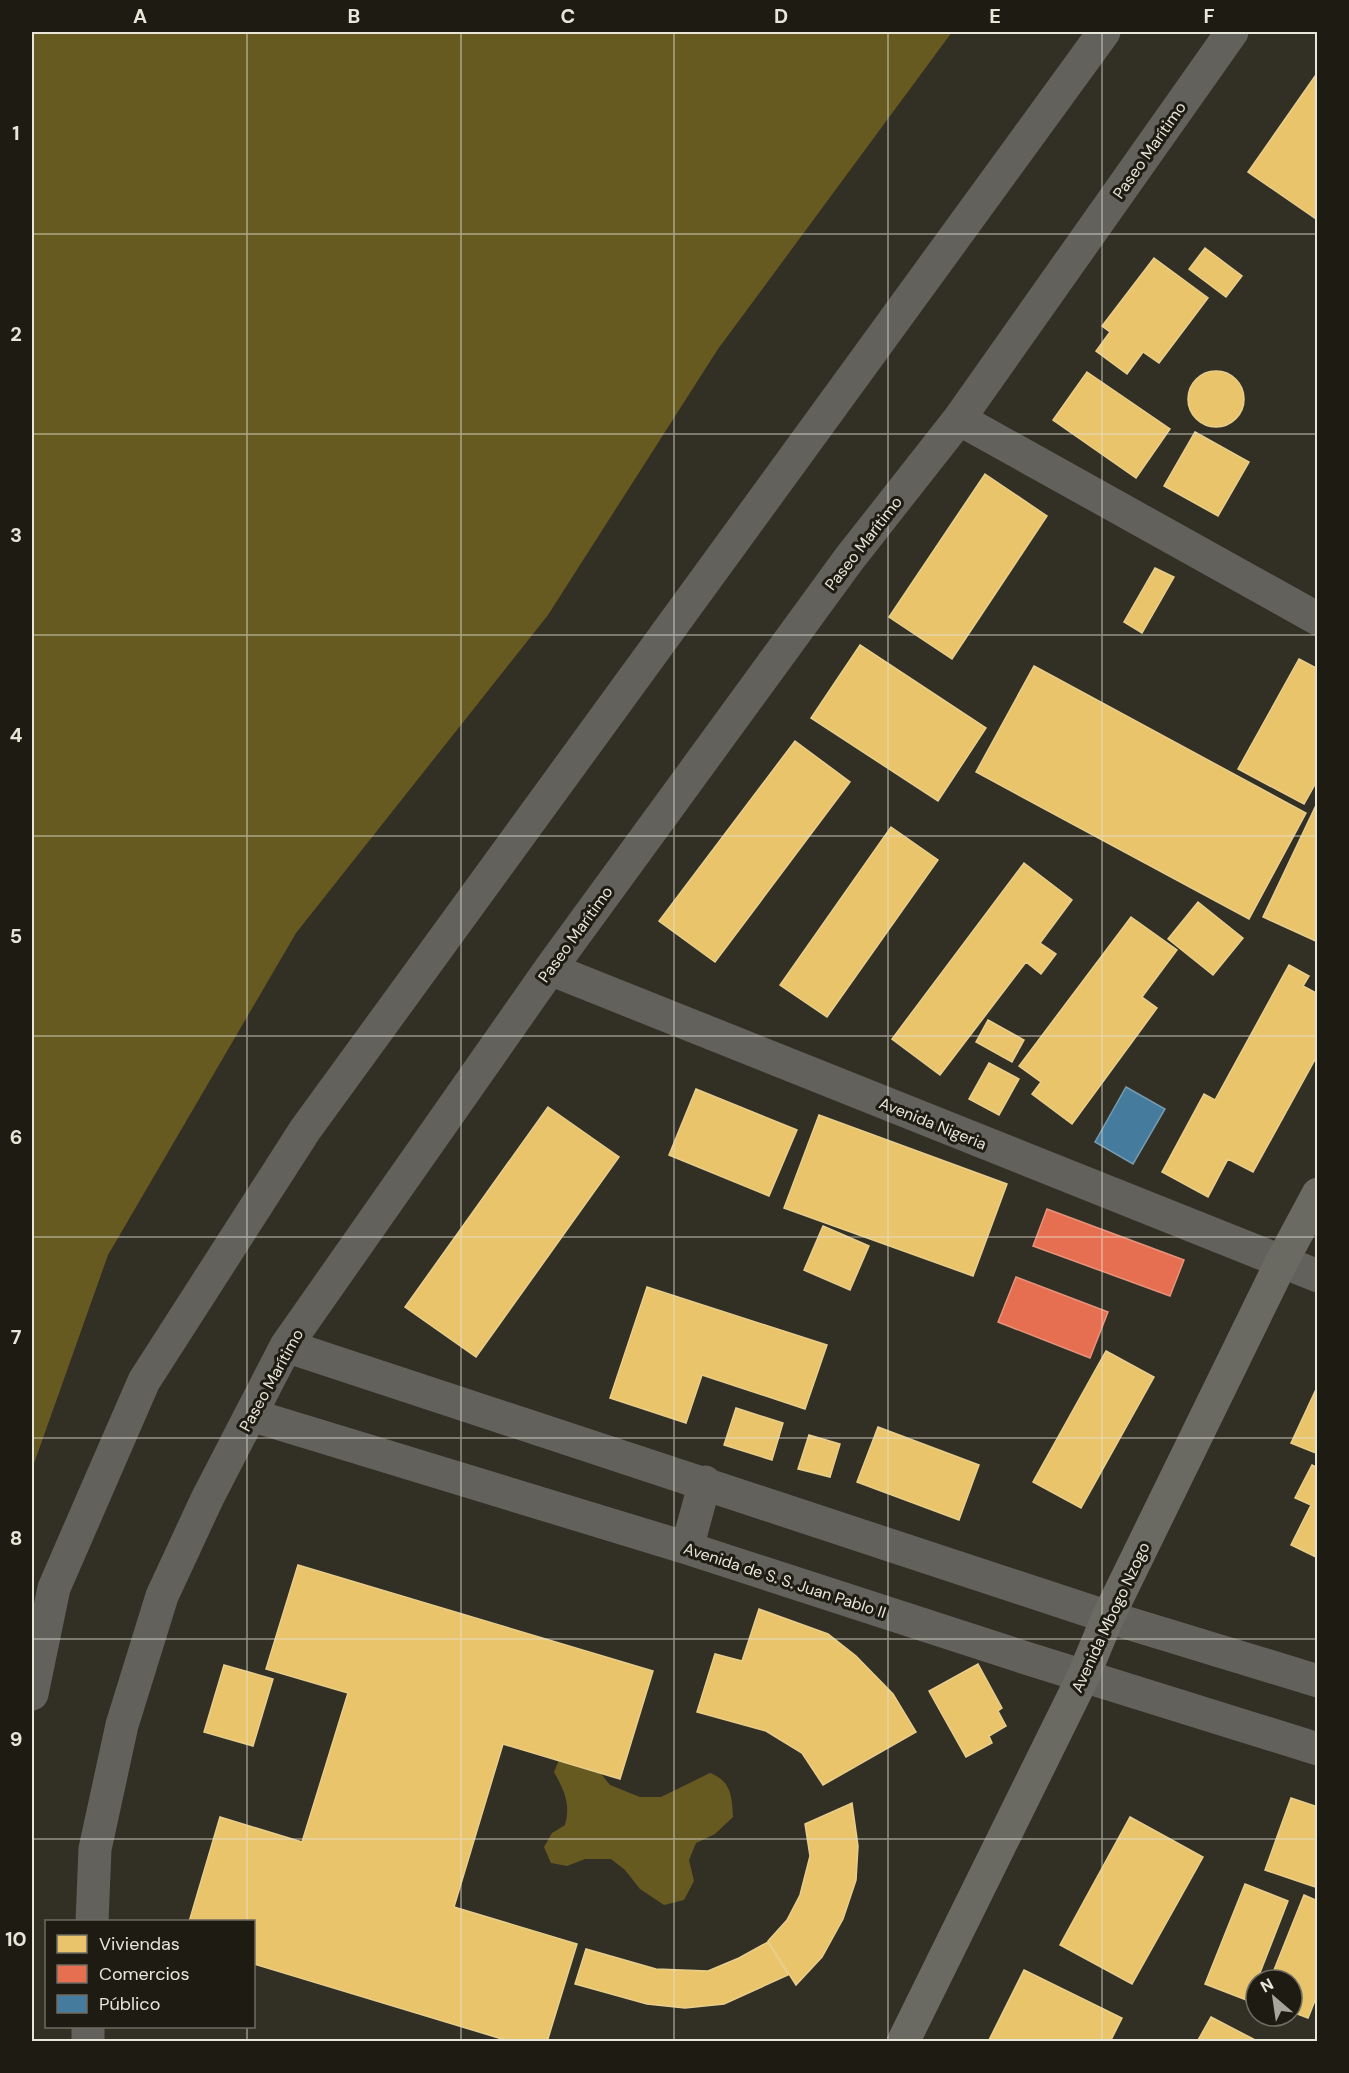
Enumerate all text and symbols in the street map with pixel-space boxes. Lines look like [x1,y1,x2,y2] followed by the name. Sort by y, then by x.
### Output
[133,3,147,29] text: A
[348,3,360,29] text: B
[561,3,575,29] text: C
[774,3,788,29] text: D
[989,3,1001,29] text: E
[1203,3,1215,29] text: F
[1108,98,1191,203] street label: Paseo Marítimo
[12,120,20,146] text: 1
[10,321,22,347] text: 2
[820,492,907,595] street label: Paseo Marítimo
[10,522,22,548] text: 3
[10,722,23,748] text: 4
[533,882,617,987] street label: Paseo Marítimo
[10,923,22,949] text: 5
[876,1092,990,1155] street label: Avenida Nigeria
[10,1124,22,1150] text: 6
[11,1324,22,1350] text: 7
[235,1325,308,1435] street label: Paseo Marítimo
[10,1525,22,1551] text: 8
[681,1538,889,1623] street label: Avenida de S. S. Juan Pablo II
[1066,1539,1155,1696] street label: Avenida Mbogo Nzogo
[10,1726,22,1752] text: 9
[45,1920,255,2028] legend
[5,1926,27,1952] text: 10
[99,1932,180,1956] text: Viviendas
[99,1962,190,1986] text: Comercios
[1244,1968,1304,2028] north arrow
[1257,1973,1277,1997] text: N
[99,1992,160,2016] text: Público

